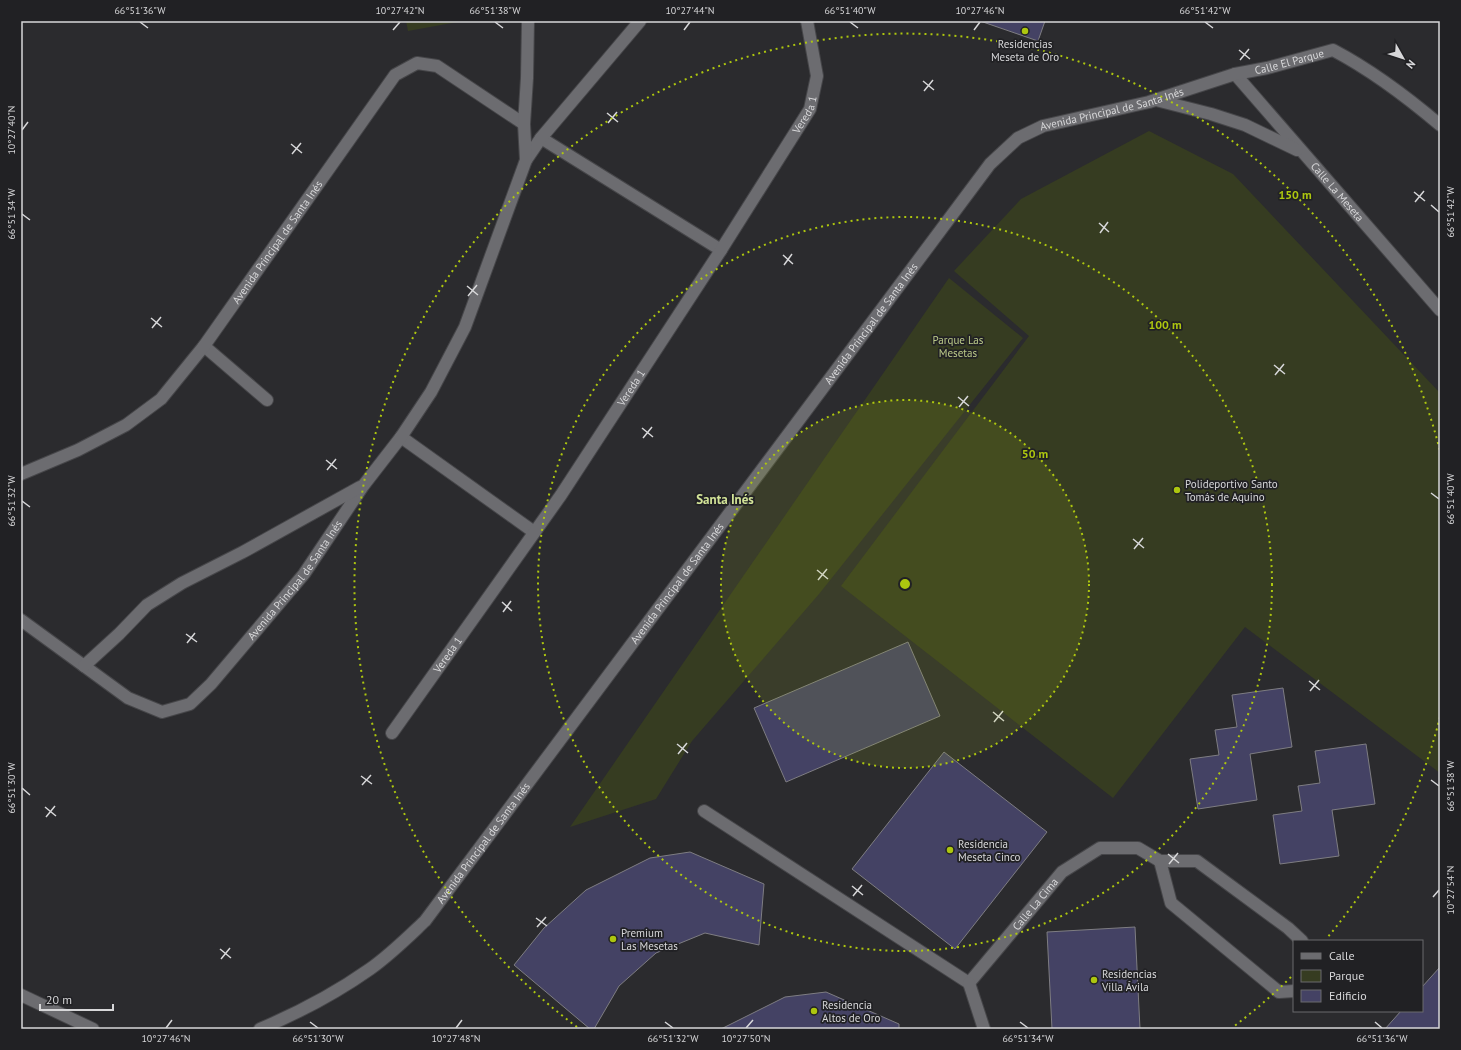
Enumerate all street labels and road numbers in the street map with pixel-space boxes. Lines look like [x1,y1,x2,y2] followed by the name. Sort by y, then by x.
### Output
[1254,46,1326,77] street label: Calle El Parque
[1039,84,1186,133] street label: Avenida Principal de Santa Inés
[789,95,820,137] street label: Vereda 1
[1308,159,1367,224] street label: Calle La Meseta
[229,177,326,306] street label: Avenida Principal de Santa Inés
[821,260,921,387] street label: Avenida Principal de Santa Inés
[613,367,648,410] street label: Vereda 1
[244,517,345,643] street label: Avenida Principal de Santa Inés
[627,520,727,647] street label: Avenida Principal de Santa Inés
[429,634,465,676] street label: Vereda 1
[434,779,533,906] street label: Avenida Principal de Santa Inés
[1009,875,1061,933] street label: Calle La Cima

